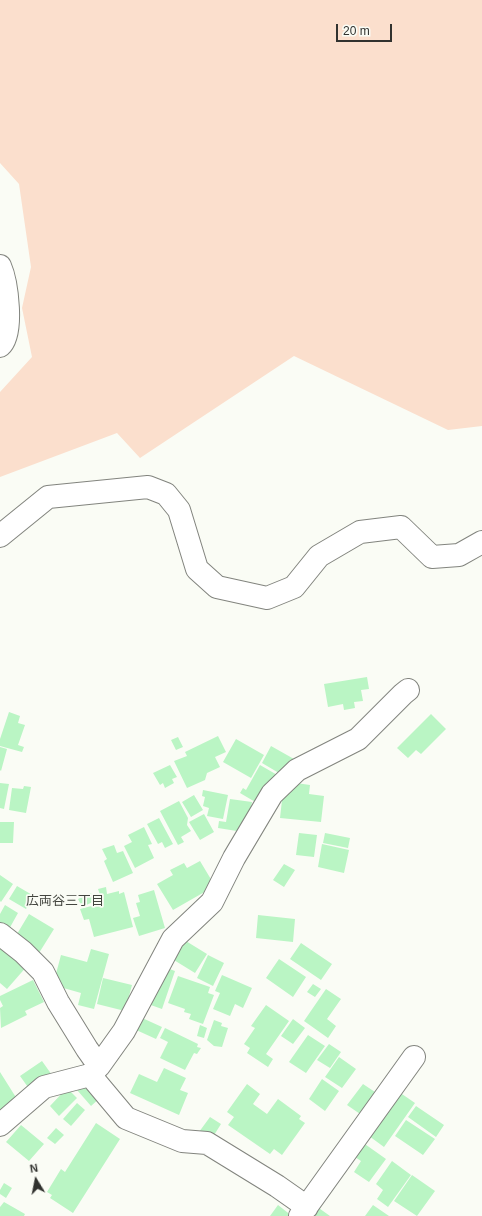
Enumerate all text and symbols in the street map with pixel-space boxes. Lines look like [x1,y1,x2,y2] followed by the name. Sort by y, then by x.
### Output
[338,16,394,42] scale bar
[343,24,370,38] text: 20 m
[26,893,104,909] district label: 広両谷三丁目
[16,1160,56,1200] north arrow
[29,1162,39,1175] text: N

